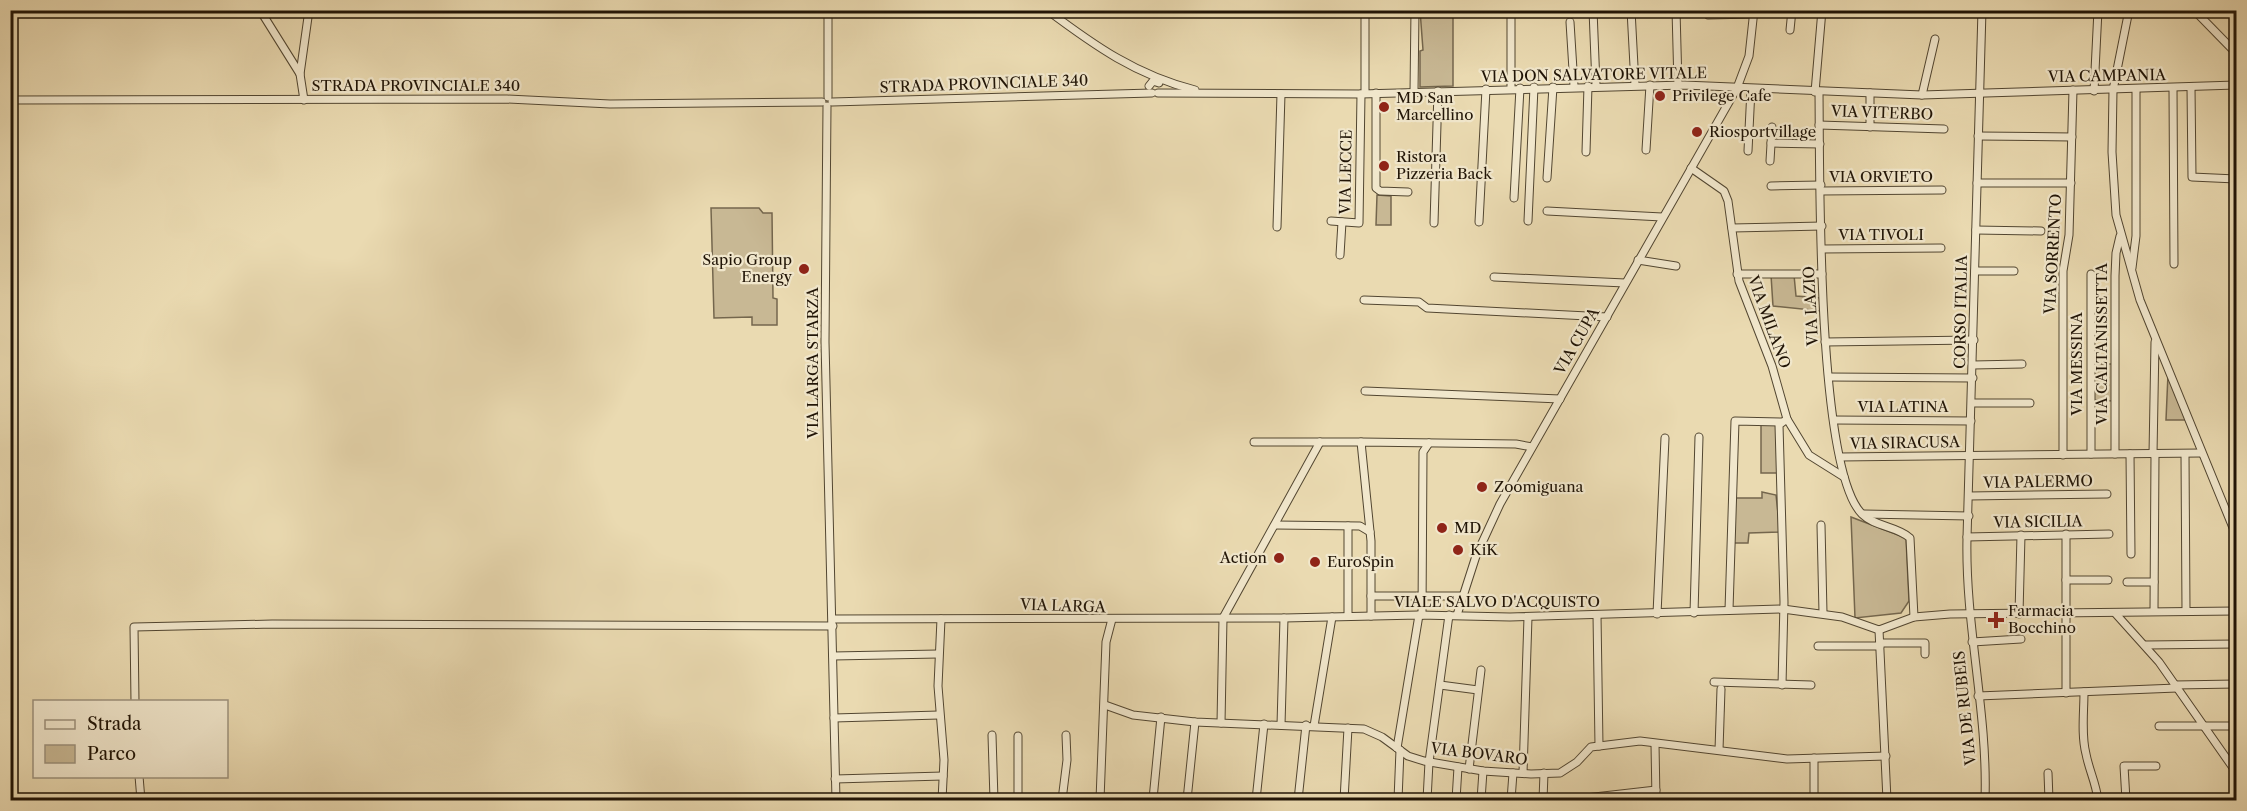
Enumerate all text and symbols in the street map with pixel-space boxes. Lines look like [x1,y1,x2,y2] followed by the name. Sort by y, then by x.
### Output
[1480,63,1707,86] street label: VIA DON SALVATORE VITALE
[2047,65,2167,86] street label: VIA CAMPANIA
[879,70,1089,97] street label: STRADA PROVINCIALE 340
[312,76,520,95] street label: STRADA PROVINCIALE 340
[1672,86,1771,105] place label: Privilege Cafe
[1396,88,1473,124] place label: MD San Marcellino
[1653,89,1667,103] marker: Privilege Cafe
[1377,100,1391,114] marker: MD San Marcellino
[1830,101,1934,124] street label: VIA VITERBO
[1709,122,1816,141] place label: Riosportvillage
[1690,125,1704,139] marker: Riosportvillage
[1335,130,1356,215] street label: VIA LECCE
[1396,147,1493,183] place label: Ristora Pizzeria Back
[1377,159,1391,173] marker: Ristora Pizzeria Back
[1828,167,1933,186] street label: VIA ORVIETO
[2040,193,2065,316] street label: VIA SORRENTO
[1837,225,1924,244] street label: VIA TIVOLI
[702,250,793,286] place label: Sapio Group Energy
[1950,254,1971,369] street label: CORSO ITALIA
[797,262,811,276] marker: Sapio Group Energy
[2092,262,2111,426] street label: VIA CALTANISSETTA
[1799,266,1822,347] street label: VIA LAZIO
[1744,272,1795,371] street label: VIA MILANO
[803,286,822,440] street label: VIA LARGA STARZA
[1549,303,1604,379] street label: VIA CUPA
[2067,311,2086,417] street label: VIA MESSINA
[1856,397,1949,416] street label: VIA LATINA
[1849,432,1961,453] street label: VIA SIRACUSA
[1982,471,2093,492] street label: VIA PALERMO
[1494,477,1584,496] place label: Zoomiguana
[1475,480,1489,494] marker: Zoomiguana
[1992,511,2084,532] street label: VIA SICILIA
[1454,518,1481,537] place label: MD
[1435,521,1449,535] marker: MD
[1470,540,1499,559] place label: KiK
[1451,543,1465,557] marker: KiK
[1219,548,1268,567] place label: Action
[1272,551,1286,565] marker: Action
[1327,552,1395,571] place label: EuroSpin
[1308,555,1322,569] marker: EuroSpin
[1393,592,1600,611] street label: VIALE SALVO D'ACQUISTO
[1019,594,1107,617] street label: VIA LARGA
[2008,601,2076,637] place label: Farmacia Bocchino
[1989,613,2003,627] marker: Farmacia Bocchino
[1949,650,1980,767] street label: VIA DE RUBEIS
[33,700,228,778] legend
[87,713,142,735] text: Strada
[1429,738,1529,769] street label: VIA BOVARO
[87,743,136,765] text: Parco

